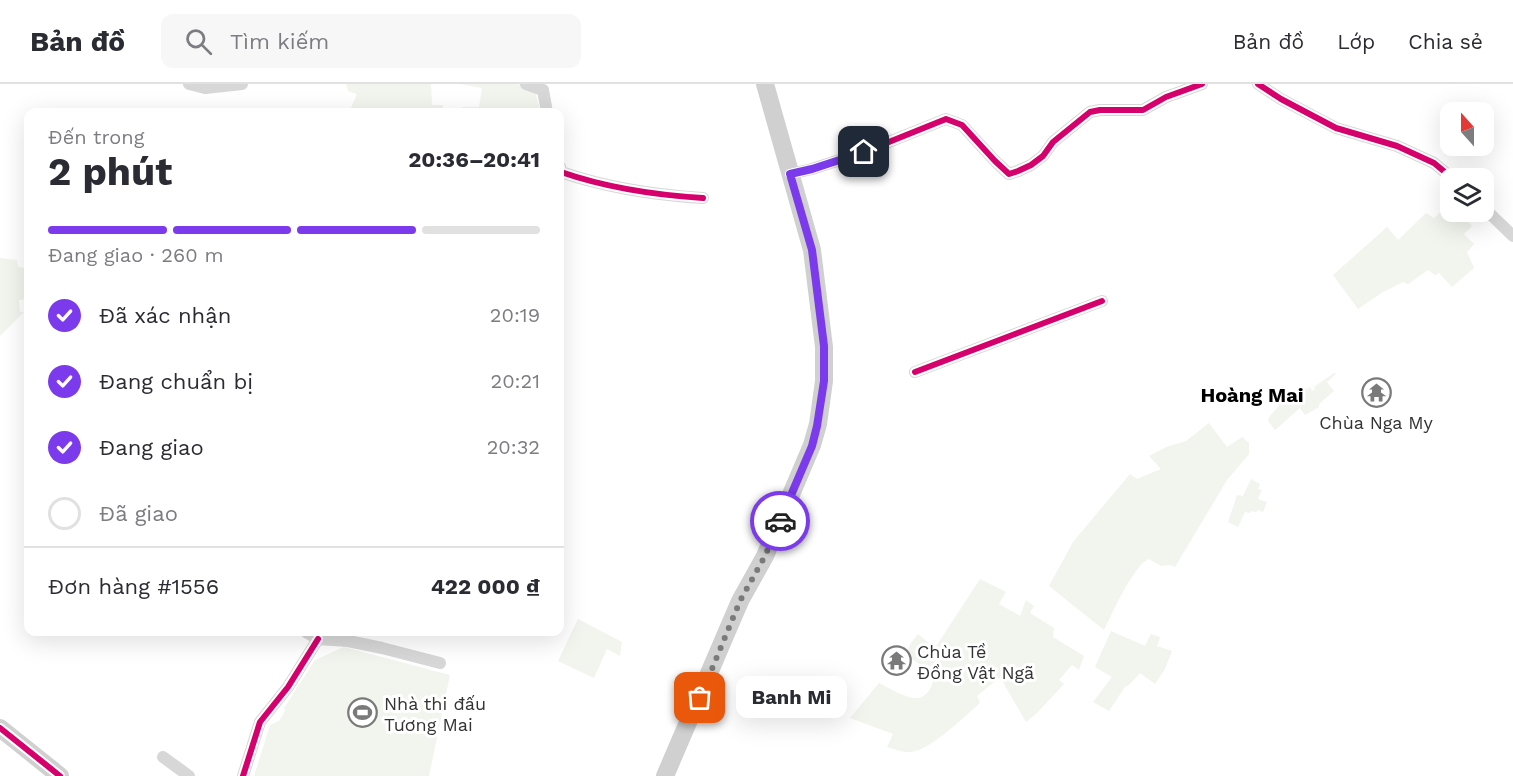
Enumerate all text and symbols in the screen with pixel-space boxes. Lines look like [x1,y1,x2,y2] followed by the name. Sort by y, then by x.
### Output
[161,14,581,68] search box
[30,25,125,58] text: Bản đồ
[182,25,215,58] icon: search
[230,29,329,54] text: Tìm kiếm
[1233,29,1304,54] text: Bản đồ
[1337,29,1375,54] text: Lớp
[1408,29,1483,54] text: Chia sẻ
[1440,102,1494,156] north arrow
[1440,102,1494,222] map controls
[48,125,144,149] text: Đến trong
[838,126,889,177] pin
[847,135,880,168] icon: home
[408,147,540,172] text: 20:36–20:41
[48,149,172,194] text: 2 phút
[1440,168,1494,222] button: layers
[48,243,223,267] text: Đang giao · 260 m
[48,299,81,332] icon: check
[99,303,231,328] text: Đã xác nhận
[490,303,540,327] text: 20:19
[48,365,81,398] icon: check
[99,369,253,394] text: Đang chuẩn bị
[491,369,540,393] text: 20:21
[1360,377,1392,409] temple icon: Chùa Nga My
[1200,383,1304,407] district label: Hoàng Mai
[1319,412,1434,433] place label: Chùa Nga My
[48,431,81,464] icon: check
[99,435,204,460] text: Đang giao
[487,435,540,459] text: 20:32
[750,491,810,551] courier
[99,501,178,526] text: Đã giao
[764,505,797,538] icon: car
[48,574,219,599] text: Đơn hàng #1556
[431,574,540,599] text: 422 000 ₫
[917,641,1034,683] place label: Chùa Tề Đồng Vật Ngã
[880,645,912,677] temple icon: Chùa Tề Đồng Vật Ngã
[674,672,725,723] pin
[736,677,847,719] callout: Banh Mi
[683,681,716,714] icon: bag
[752,685,831,709] text: Banh Mi
[384,693,486,735] place label: Nhà thi đấu Tương Mai
[347,697,379,729] sports icon: Nhà thi đấu Tương Mai

